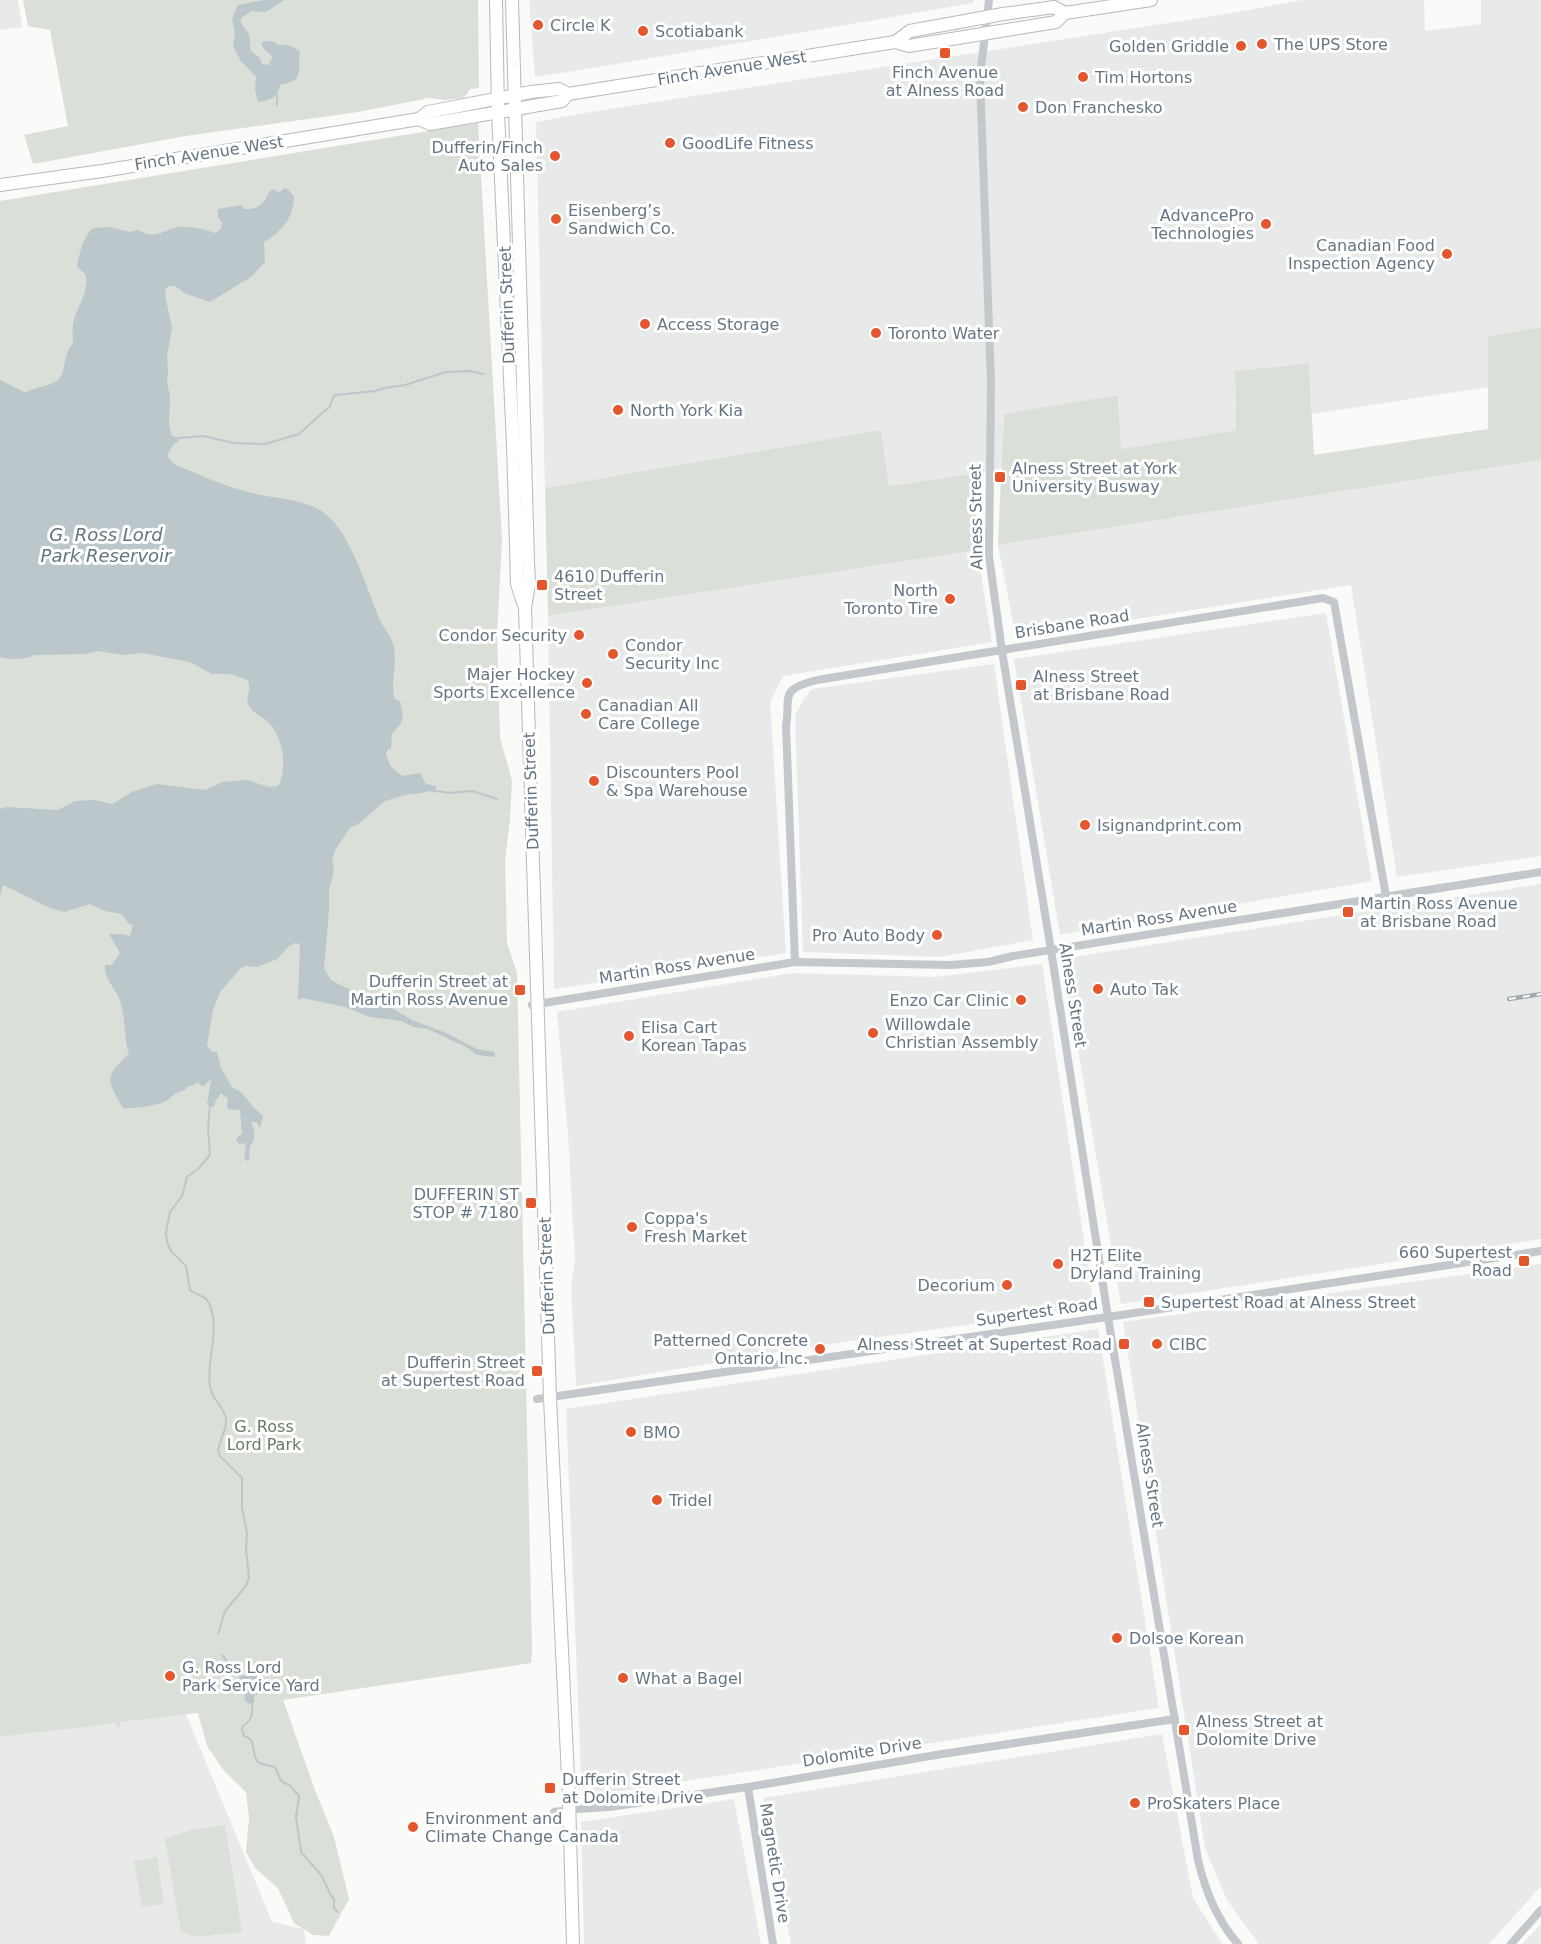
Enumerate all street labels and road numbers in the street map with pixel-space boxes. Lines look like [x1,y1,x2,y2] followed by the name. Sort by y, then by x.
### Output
[656,47,808,89] street label: Finch Avenue West
[133,132,285,174] street label: Finch Avenue West
[495,246,519,364] street label: Dufferin Street
[966,464,986,570] street label: Alness Street
[1013,606,1131,642] street label: Brisbane Road
[519,732,543,850] street label: Dufferin Street
[1080,896,1238,940] street label: Martin Ross Avenue
[1055,941,1091,1049] street label: Alness Street
[598,944,756,988] street label: Martin Ross Avenue
[535,1217,559,1335] street label: Dufferin Street
[975,1294,1099,1330] street label: Supertest Road
[1132,1421,1168,1529] street label: Alness Street
[801,1733,923,1771] street label: Dolomite Drive
[756,1802,794,1924] street label: Magnetic Drive

